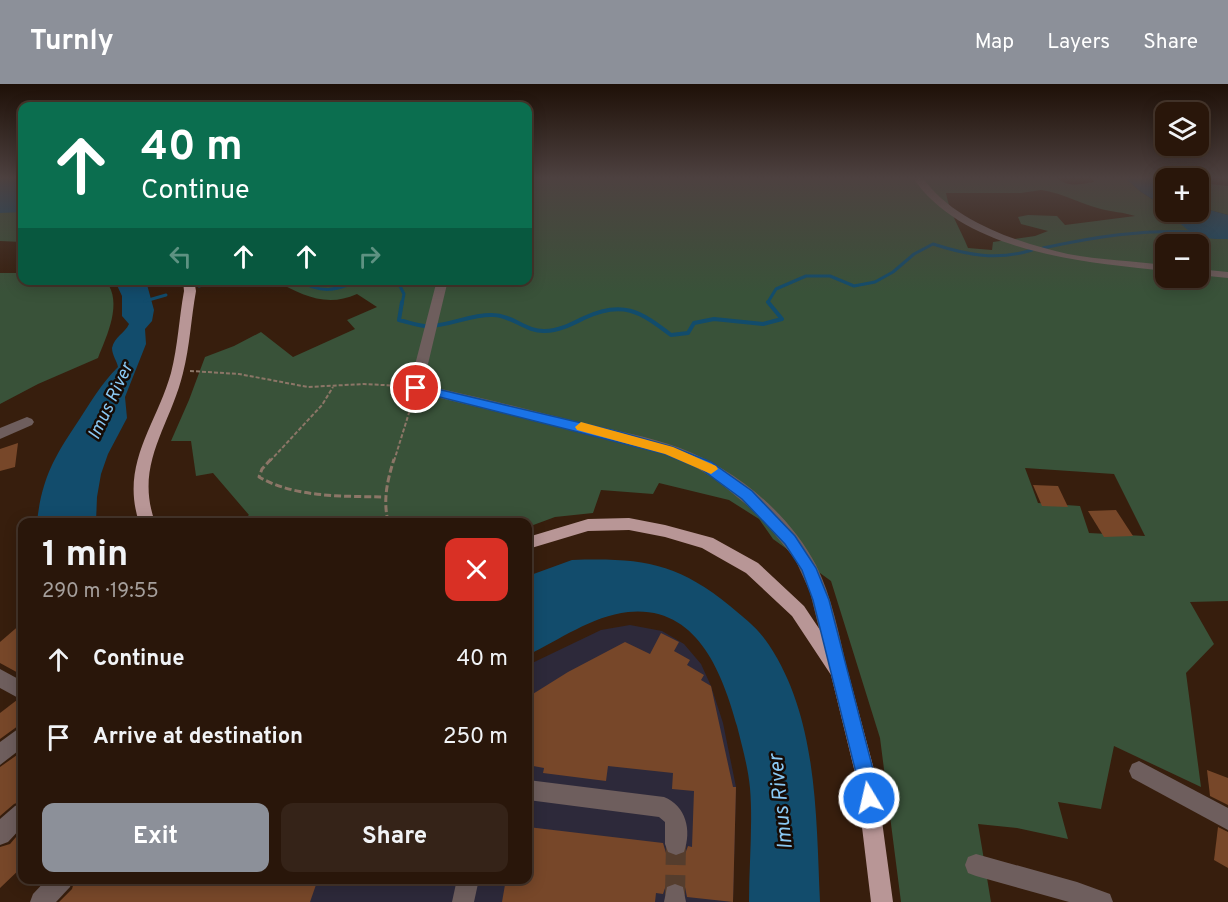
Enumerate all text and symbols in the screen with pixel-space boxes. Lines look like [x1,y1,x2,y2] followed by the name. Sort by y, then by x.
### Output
[30,24,114,60] text: Turnly
[975,29,1014,56] text: Map
[1047,29,1110,56] text: Layers
[1143,29,1198,56] text: Share
[1155,102,1209,288] map controls
[1155,102,1209,156] button: layers
[141,122,243,175] text: 40 m
[42,126,120,204] icon: ahead
[1155,168,1209,222] button: +
[141,174,250,208] text: Continue
[1155,234,1209,288] button: −
[164,240,197,273] icon: left
[227,240,260,273] icon: ahead
[290,240,323,273] icon: ahead
[353,240,386,273] icon: right
[84,358,140,444] water label: Imus River
[390,362,441,413] pin
[399,371,432,404] icon: arrive
[42,533,128,579] text: 1 min
[445,538,508,601] button: close
[42,579,159,605] text: 290 m · 19:55
[42,643,75,676] icon: ahead
[93,646,184,673] text: Continue
[456,646,508,673] text: 40 m
[42,721,75,754] icon: arrive
[93,724,303,751] text: Arrive at destination
[443,724,508,751] text: 250 m
[763,751,800,851] water label: Imus River
[837,766,901,830] position arrow
[42,803,269,872] button: Exit
[281,803,508,872] button: Share

